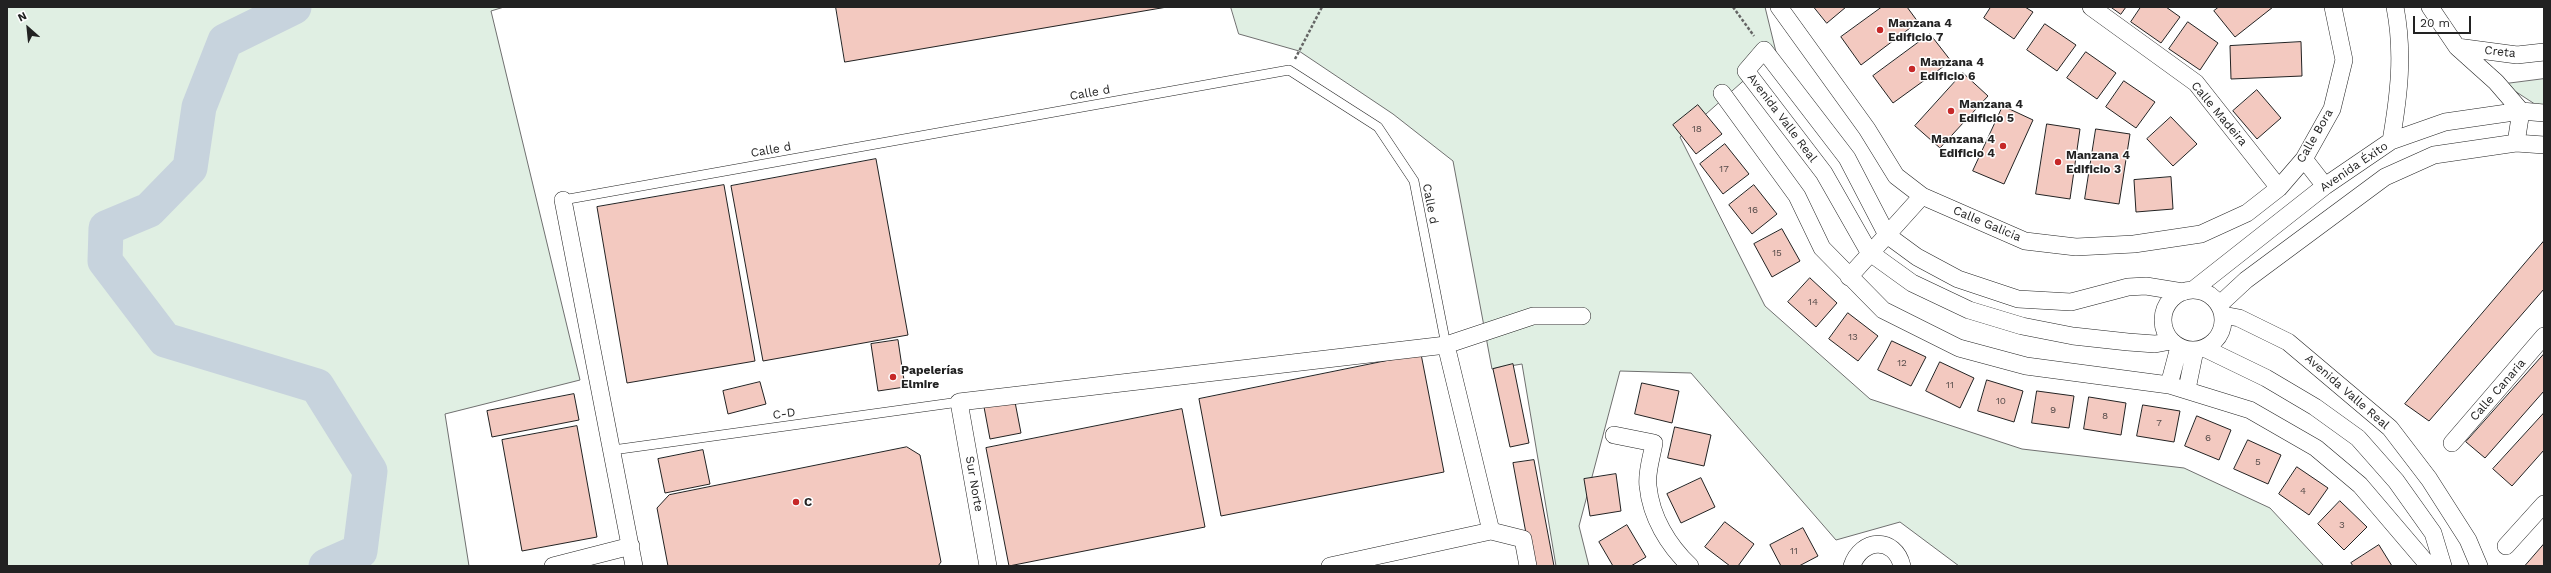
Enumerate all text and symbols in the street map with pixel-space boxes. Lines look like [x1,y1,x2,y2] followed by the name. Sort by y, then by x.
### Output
[8,8,48,48] north arrow
[2415,8,2473,34] scale bar
[16,9,29,25] text: N
[1888,16,1952,44] place label: Manzana 4 Edificio 7
[2420,16,2450,30] text: 20 m
[1875,25,1885,35] marker: Manzana 4 Edificio 7
[2484,43,2516,61] street label: Creta
[1920,55,1984,83] place label: Manzana 4 Edificio 6
[1907,64,1917,74] marker: Manzana 4 Edificio 6
[1744,71,1820,165] street label: Avenida Valle Real
[2188,79,2250,149] street label: Calle Madeira
[1069,82,1111,104] street label: Calle d
[1959,97,2023,125] place label: Manzana 4 Edificio 5
[1946,106,1956,116] marker: Manzana 4 Edificio 5
[2294,106,2336,166] street label: Calle Bora
[1692,123,1702,135] house number: 18
[1931,132,1995,160] place label: Manzana 4 Edificio 4
[750,139,792,161] street label: Calle d
[2317,139,2391,195] street label: Avenida Éxito
[1998,141,2008,151] marker: Manzana 4 Edificio 4
[2066,148,2130,176] place label: Manzana 4 Edificio 3
[2053,157,2063,167] marker: Manzana 4 Edificio 3
[1719,163,1729,175] house number: 17
[1419,183,1441,225] street label: Calle d
[1951,203,2023,245] street label: Calle Galicia
[1748,204,1758,216] house number: 16
[1772,247,1782,259] house number: 15
[1808,296,1818,308] house number: 14
[1848,331,1858,343] house number: 13
[2302,351,2392,433] street label: Avenida Valle Real
[2467,356,2529,424] street label: Calle Canaria
[1897,357,1907,369] house number: 12
[901,363,963,391] place label: Papelerías Elmire
[888,372,898,382] marker: Papelerías Elmire
[1946,379,1954,391] house number: 11
[1996,395,2006,407] house number: 10
[2050,404,2056,416] house number: 9
[772,405,796,423] street label: C-D
[2102,410,2108,422] house number: 8
[2156,417,2162,429] house number: 7
[2205,432,2211,444] house number: 6
[962,455,986,513] street label: Sur Norte
[2255,456,2261,468] house number: 5
[2300,485,2306,497] house number: 4
[804,495,812,509] place label: C
[791,497,801,507] marker: C
[2339,519,2345,531] house number: 3
[1790,545,1798,557] house number: 11

